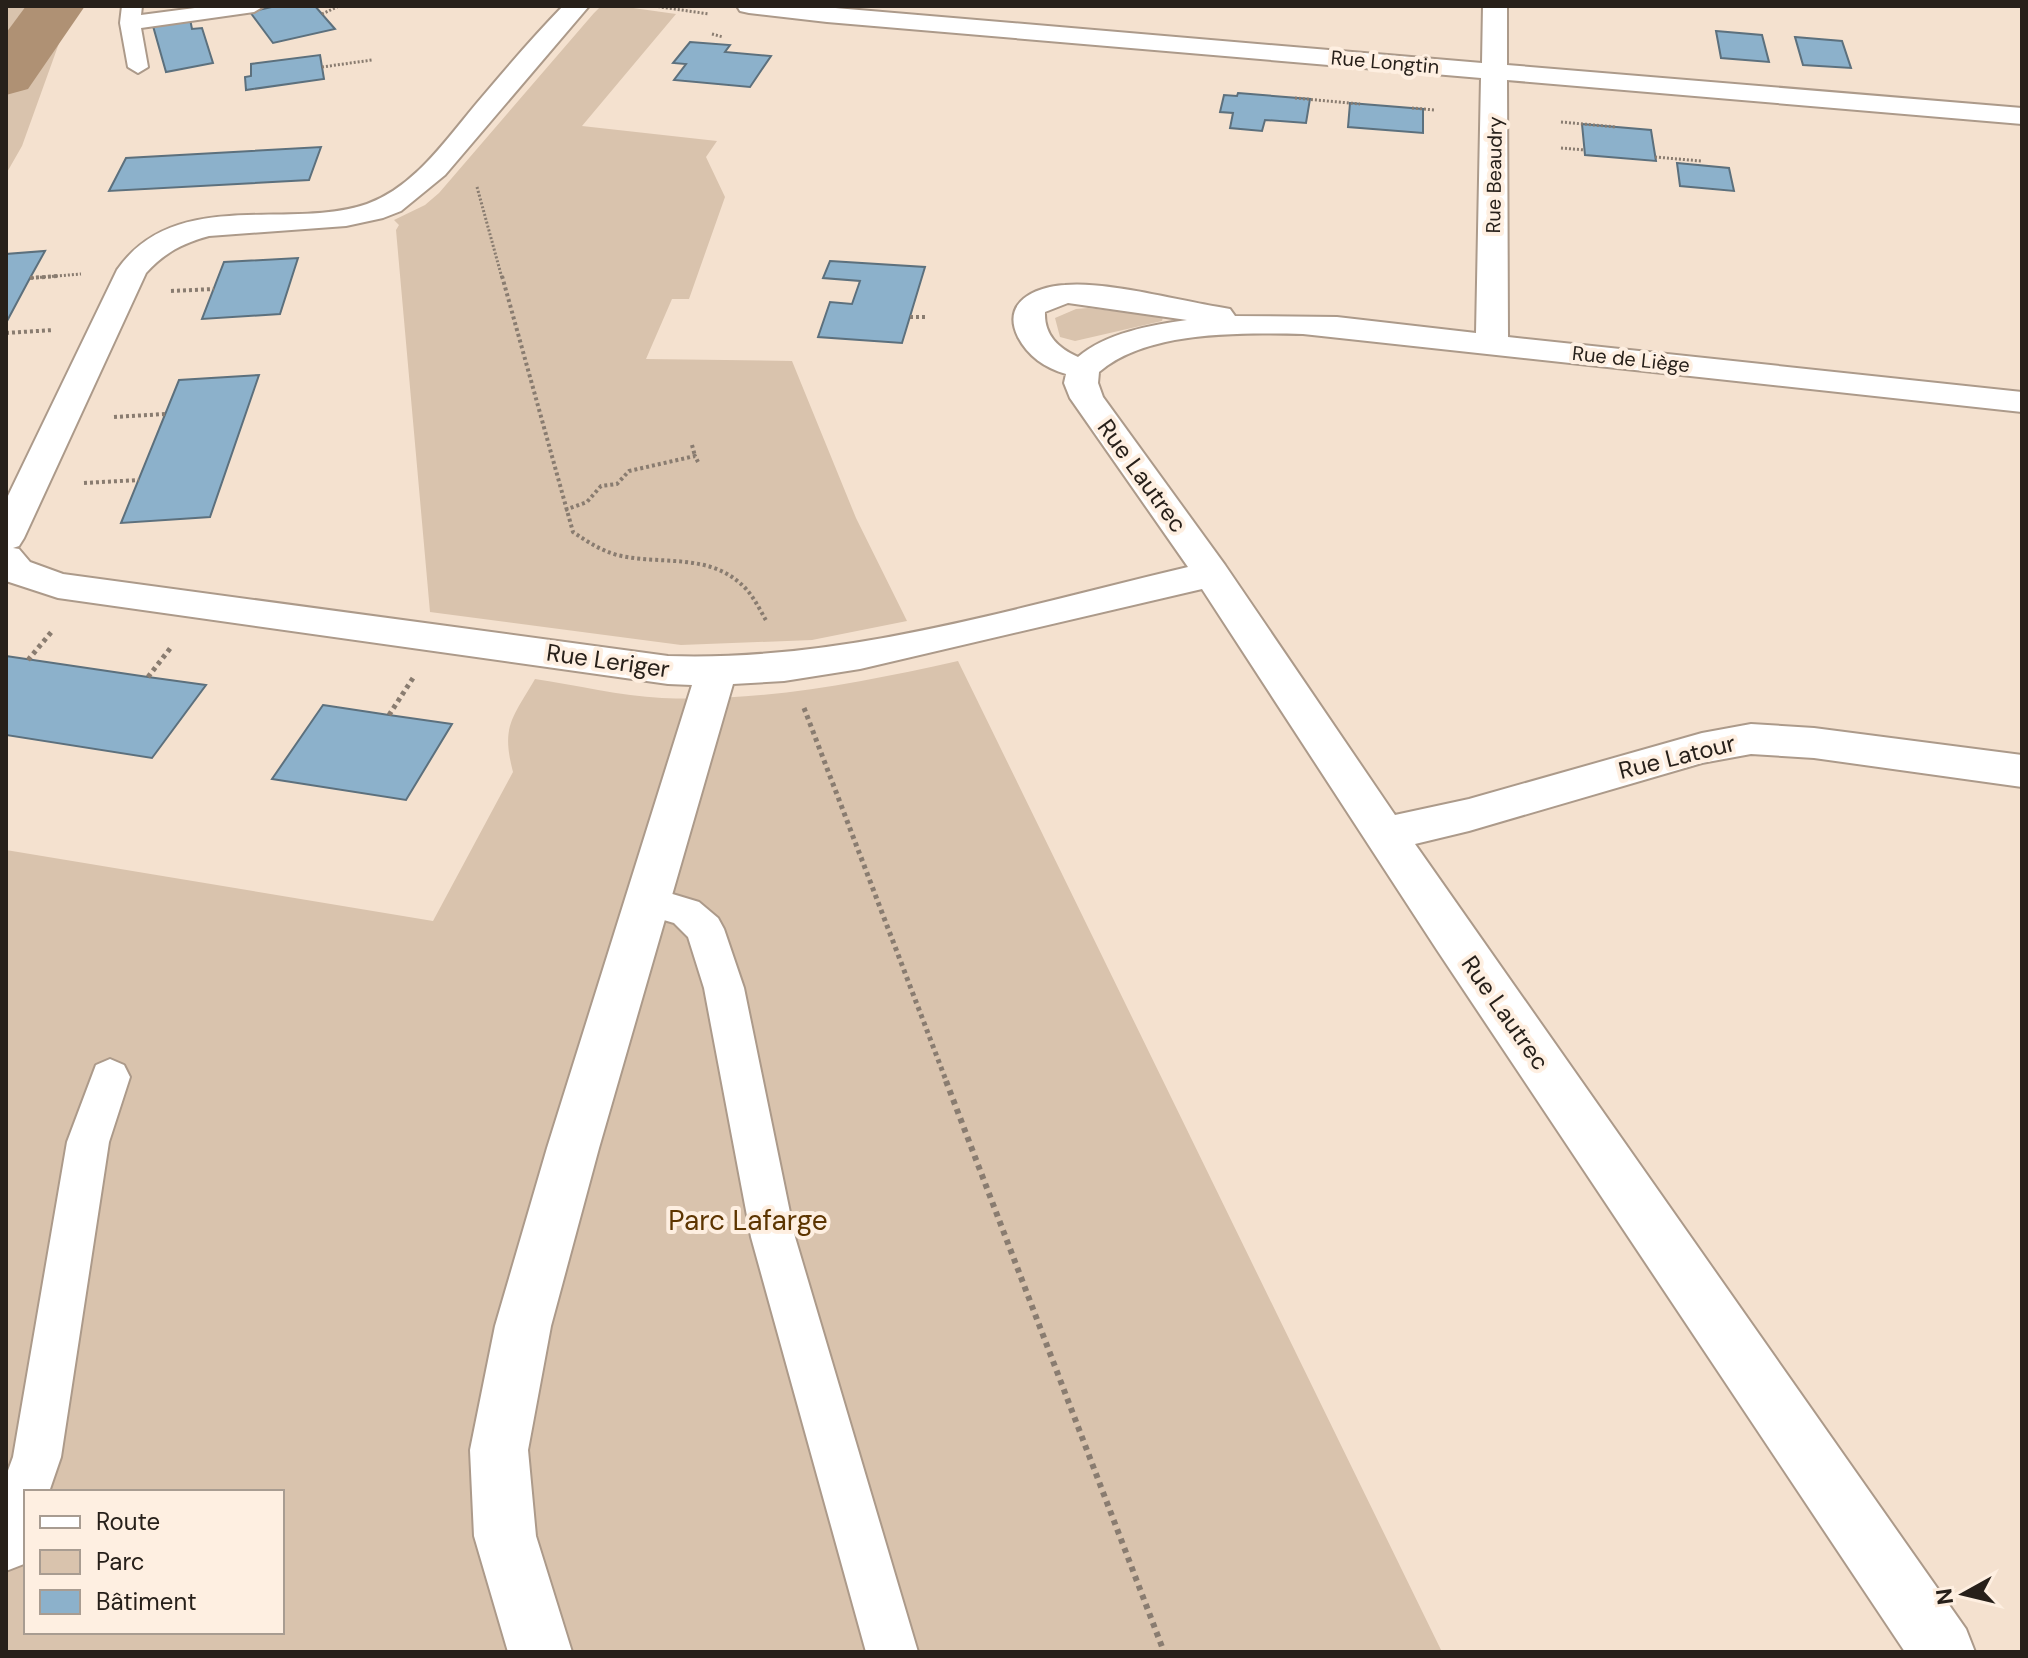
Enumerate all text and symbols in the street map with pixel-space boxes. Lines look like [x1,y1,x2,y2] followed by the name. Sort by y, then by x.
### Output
[1330,44,1440,80] street label: Rue Longtin
[1480,116,1508,234] street label: Rue Beaudry
[1571,340,1691,378] street label: Rue de Liège
[1091,413,1194,538] street label: Rue Lautrec
[545,637,672,684] street label: Rue Leriger
[1615,727,1739,786] street label: Rue Latour
[1455,949,1556,1076] street label: Rue Lautrec
[668,1202,828,1239] park label: Parc Lafarge
[24,1490,284,1634] legend
[96,1506,160,1537] text: Route
[96,1546,145,1577] text: Parc
[1924,1554,2004,1634] north arrow
[96,1586,197,1617] text: Bâtiment
[1929,1587,1960,1607] text: N

